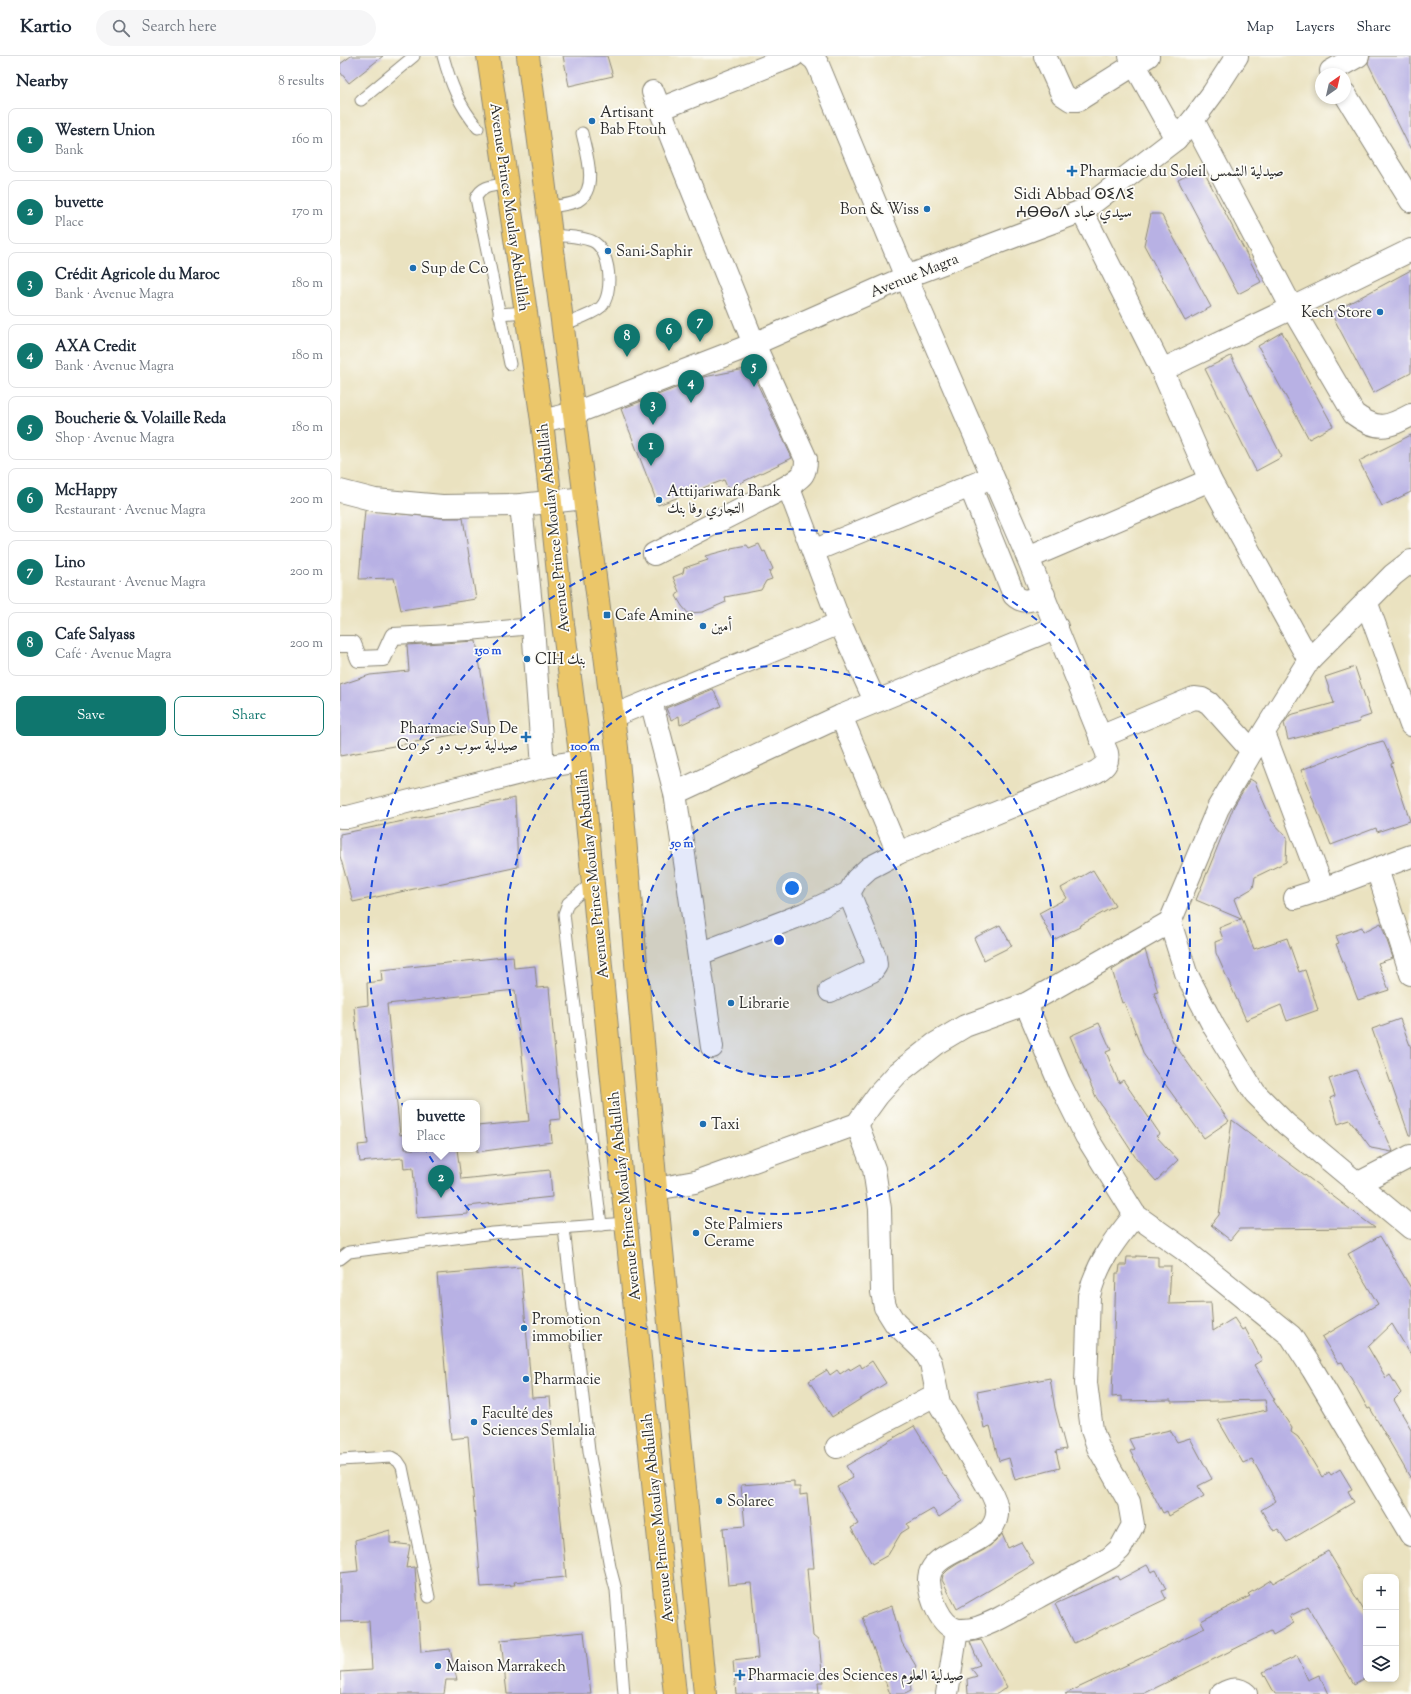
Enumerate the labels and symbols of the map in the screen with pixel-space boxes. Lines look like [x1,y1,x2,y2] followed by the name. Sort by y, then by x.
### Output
[1315,68,1351,104] north arrow
[483,102,534,313] street label: Avenue Prince Moulay Abdullah
[600,103,667,141] place label: Artisant Bab Ftouh
[587,116,597,126] marker: Artisant Bab Ftouh
[1080,162,1284,183] place label: Pharmacie du Soleil صيدلية الشمس
[1067,166,1077,176] marker: Pharmacie du Soleil صيدلية الشمس
[1014,184,1135,225] district label: Sidi Abbad ⵙⵉⴷⵉ ⵄⴱⴱⴰⴷ سيدي عباد
[840,200,919,221] place label: Bon & Wiss
[922,204,932,214] marker: Bon & Wiss
[616,242,693,263] place label: Sani-Saphir
[603,246,613,256] marker: Sani-Saphir
[867,249,962,304] street label: Avenue Magra
[421,259,489,280] place label: Sup de Co
[408,263,418,273] marker: Sup de Co
[1301,303,1372,324] place label: Kech Store
[1375,307,1385,317] marker: Kech Store
[687,309,713,342] pin: 7
[656,318,682,351] pin: 6
[614,324,640,357] pin: 8
[741,354,767,387] pin: 5
[678,370,704,403] pin: 4
[640,392,666,425] pin: 3
[533,422,576,634] street label: Avenue Prince Moulay Abdullah
[638,433,664,466] pin: 1
[667,482,781,520] place label: Attijariwafa Bank التجاري وفا بنك
[654,495,664,505] marker: Attijariwafa Bank التجاري وفا بنك
[615,606,693,627] place label: Cafe Amine
[602,610,612,620] marker: Cafe Amine
[711,615,732,638] place label: أمين
[698,621,708,631] marker: أمين
[473,642,502,660] text: 150 m
[535,650,586,671] place label: CIH بنك
[522,654,532,664] marker: CIH بنك
[397,719,518,757] place label: Pharmacie Sup De Co صيدلية سوب دو كو
[521,732,531,742] marker: Pharmacie Sup De Co صيدلية سوب دو كو
[569,738,600,756] text: 100 m
[572,768,615,980] street label: Avenue Prince Moulay Abdullah
[670,835,694,853] text: 50 m
[782,878,802,898] your location
[772,933,786,947] centre of rings
[739,994,790,1015] place label: Librarie
[726,998,736,1008] marker: Librarie
[604,1090,647,1302] street label: Avenue Prince Moulay Abdullah
[711,1115,740,1136] place label: Taxi
[698,1119,708,1129] marker: Taxi
[428,1165,454,1198] pin: 2
[704,1215,783,1253] place label: Ste Palmiers Cerame
[691,1228,701,1238] marker: Ste Palmiers Cerame
[532,1310,603,1348] place label: Promotion immobilier
[519,1323,529,1333] marker: Promotion immobilier
[534,1370,601,1391] place label: Pharmacie
[521,1374,531,1384] marker: Pharmacie
[482,1404,595,1442] place label: Faculté des Sciences Semlalia
[637,1412,680,1624] street label: Avenue Prince Moulay Abdullah
[469,1417,479,1427] marker: Faculté des Sciences Semlalia
[727,1492,775,1513] place label: Solarec
[714,1496,724,1506] marker: Solarec
[446,1657,566,1678] place label: Maison Marrakech
[433,1661,443,1671] marker: Maison Marrakech
[748,1666,964,1688] place label: Pharmacie des Sciences صيدلية العلوم
[735,1670,745,1680] marker: Pharmacie des Sciences صيدلية العلوم

